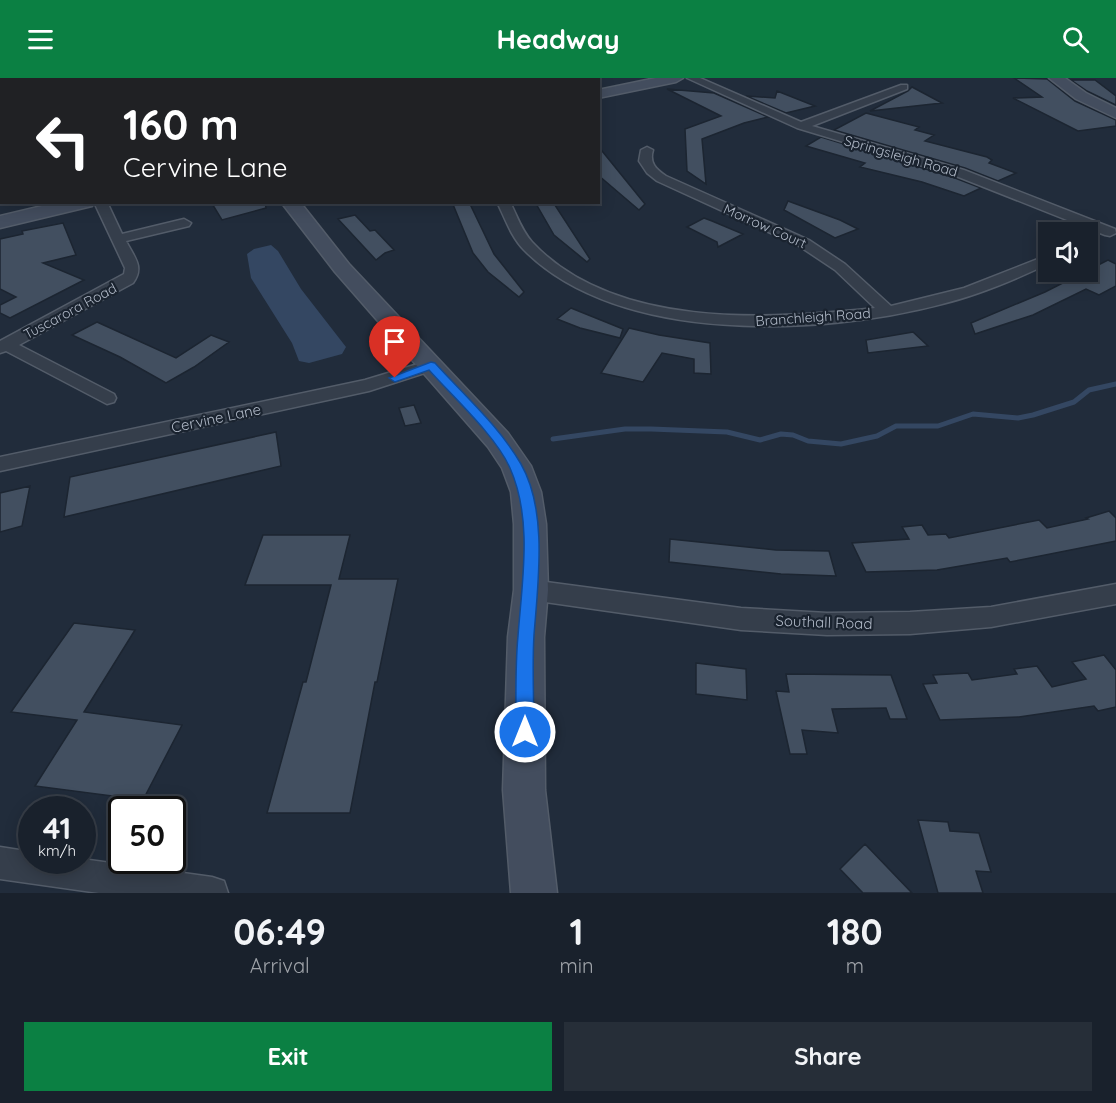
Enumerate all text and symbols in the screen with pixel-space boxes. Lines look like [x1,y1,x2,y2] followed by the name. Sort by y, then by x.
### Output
[496,22,620,56] text: Headway
[24,23,57,56] icon: menu
[1059,23,1092,56] icon: search
[123,98,239,151] text: 160 m
[24,102,102,180] icon: left
[842,131,960,181] street label: Springsleigh Road
[123,150,288,184] text: Cervine Lane
[721,200,810,252] street label: Morrow Court
[1038,222,1098,282] map controls
[1038,222,1098,282] button: sound
[20,279,120,343] street label: Tuscarora Road
[755,304,871,330] street label: Branchleigh Road
[369,316,420,378] pin
[378,325,411,358] icon: arrive
[169,399,263,437] street label: Cervine Lane
[775,611,873,633] street label: Southall Road
[493,700,557,764] position arrow
[108,796,186,874] speed limit sign: 50
[43,809,71,847] text: 41
[38,841,76,860] text: km/h
[233,909,326,954] text: 06:49
[569,909,583,954] text: 1
[827,909,883,954] text: 180
[250,953,310,978] text: Arrival
[559,953,594,978] text: min
[846,953,864,978] text: m
[24,1022,552,1091] button: Exit
[564,1022,1092,1091] button: Share

